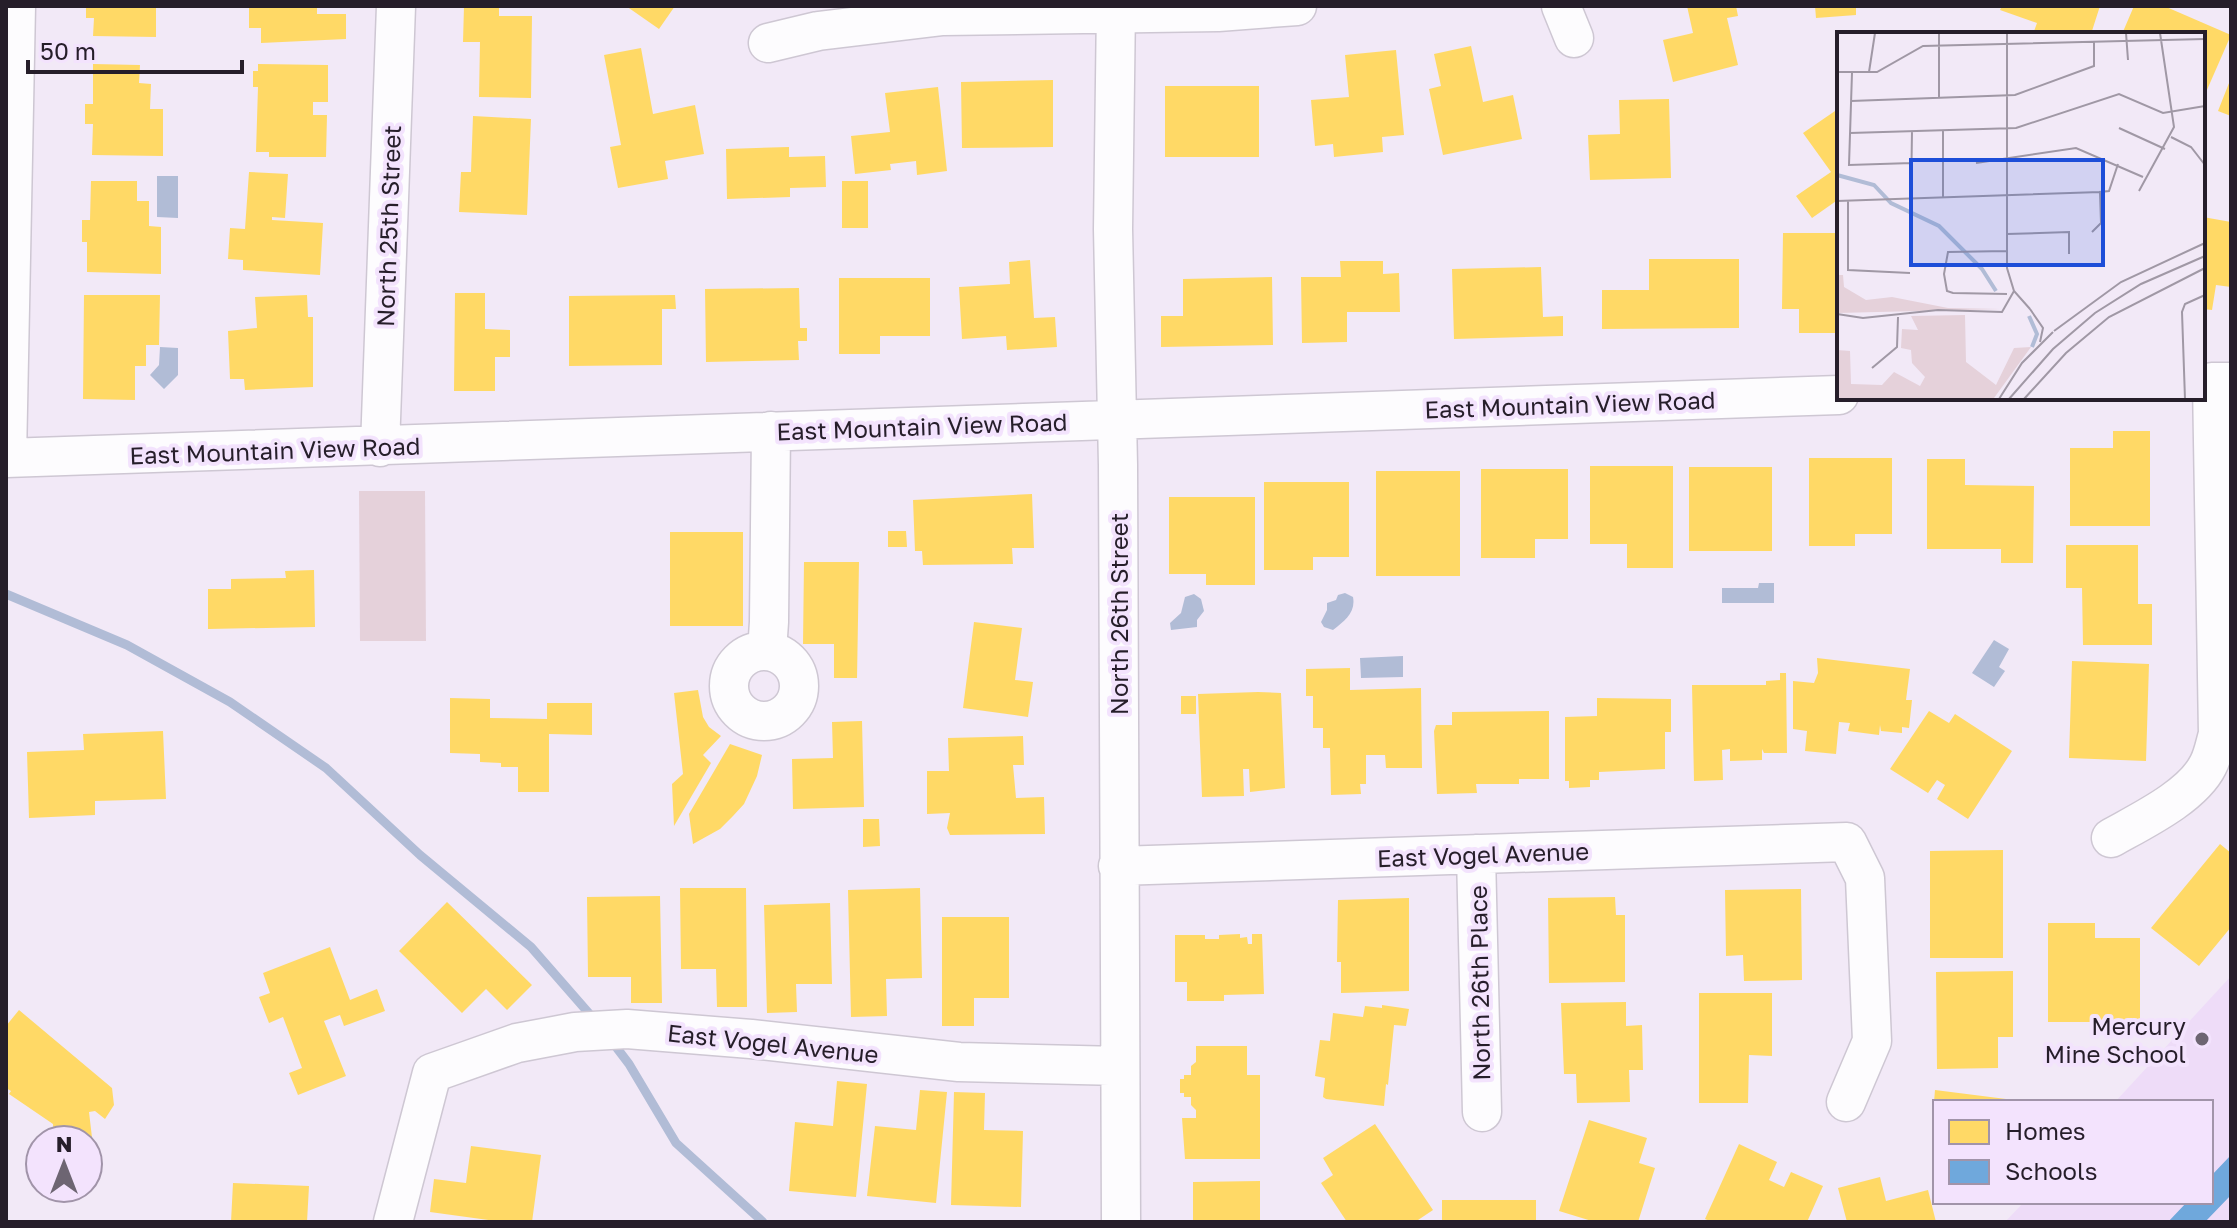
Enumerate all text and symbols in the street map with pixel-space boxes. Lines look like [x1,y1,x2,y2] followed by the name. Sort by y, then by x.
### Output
[28,24,242,74] scale bar
[1837,32,2205,400] inset map
[40,36,96,65] text: 50 m
[370,125,406,327] street label: North 25th Street
[1424,384,1716,424] street label: East Mountain View Road
[776,406,1068,446] street label: East Mountain View Road
[129,430,421,470] street label: East Mountain View Road
[1104,513,1133,715] street label: North 26th Street
[1376,836,1590,872] street label: East Vogel Avenue
[1463,885,1495,1081] street label: North 26th Place
[2045,1011,2186,1068] place label: Mercury Mine School
[666,1017,880,1069] street label: East Vogel Avenue
[2193,1030,2211,1048] marker: Mercury Mine School
[1933,1100,2213,1204] legend
[2005,1116,2086,1145] text: Homes
[24,1124,104,1204] north arrow
[56,1130,72,1157] text: N
[2005,1156,2097,1185] text: Schools

